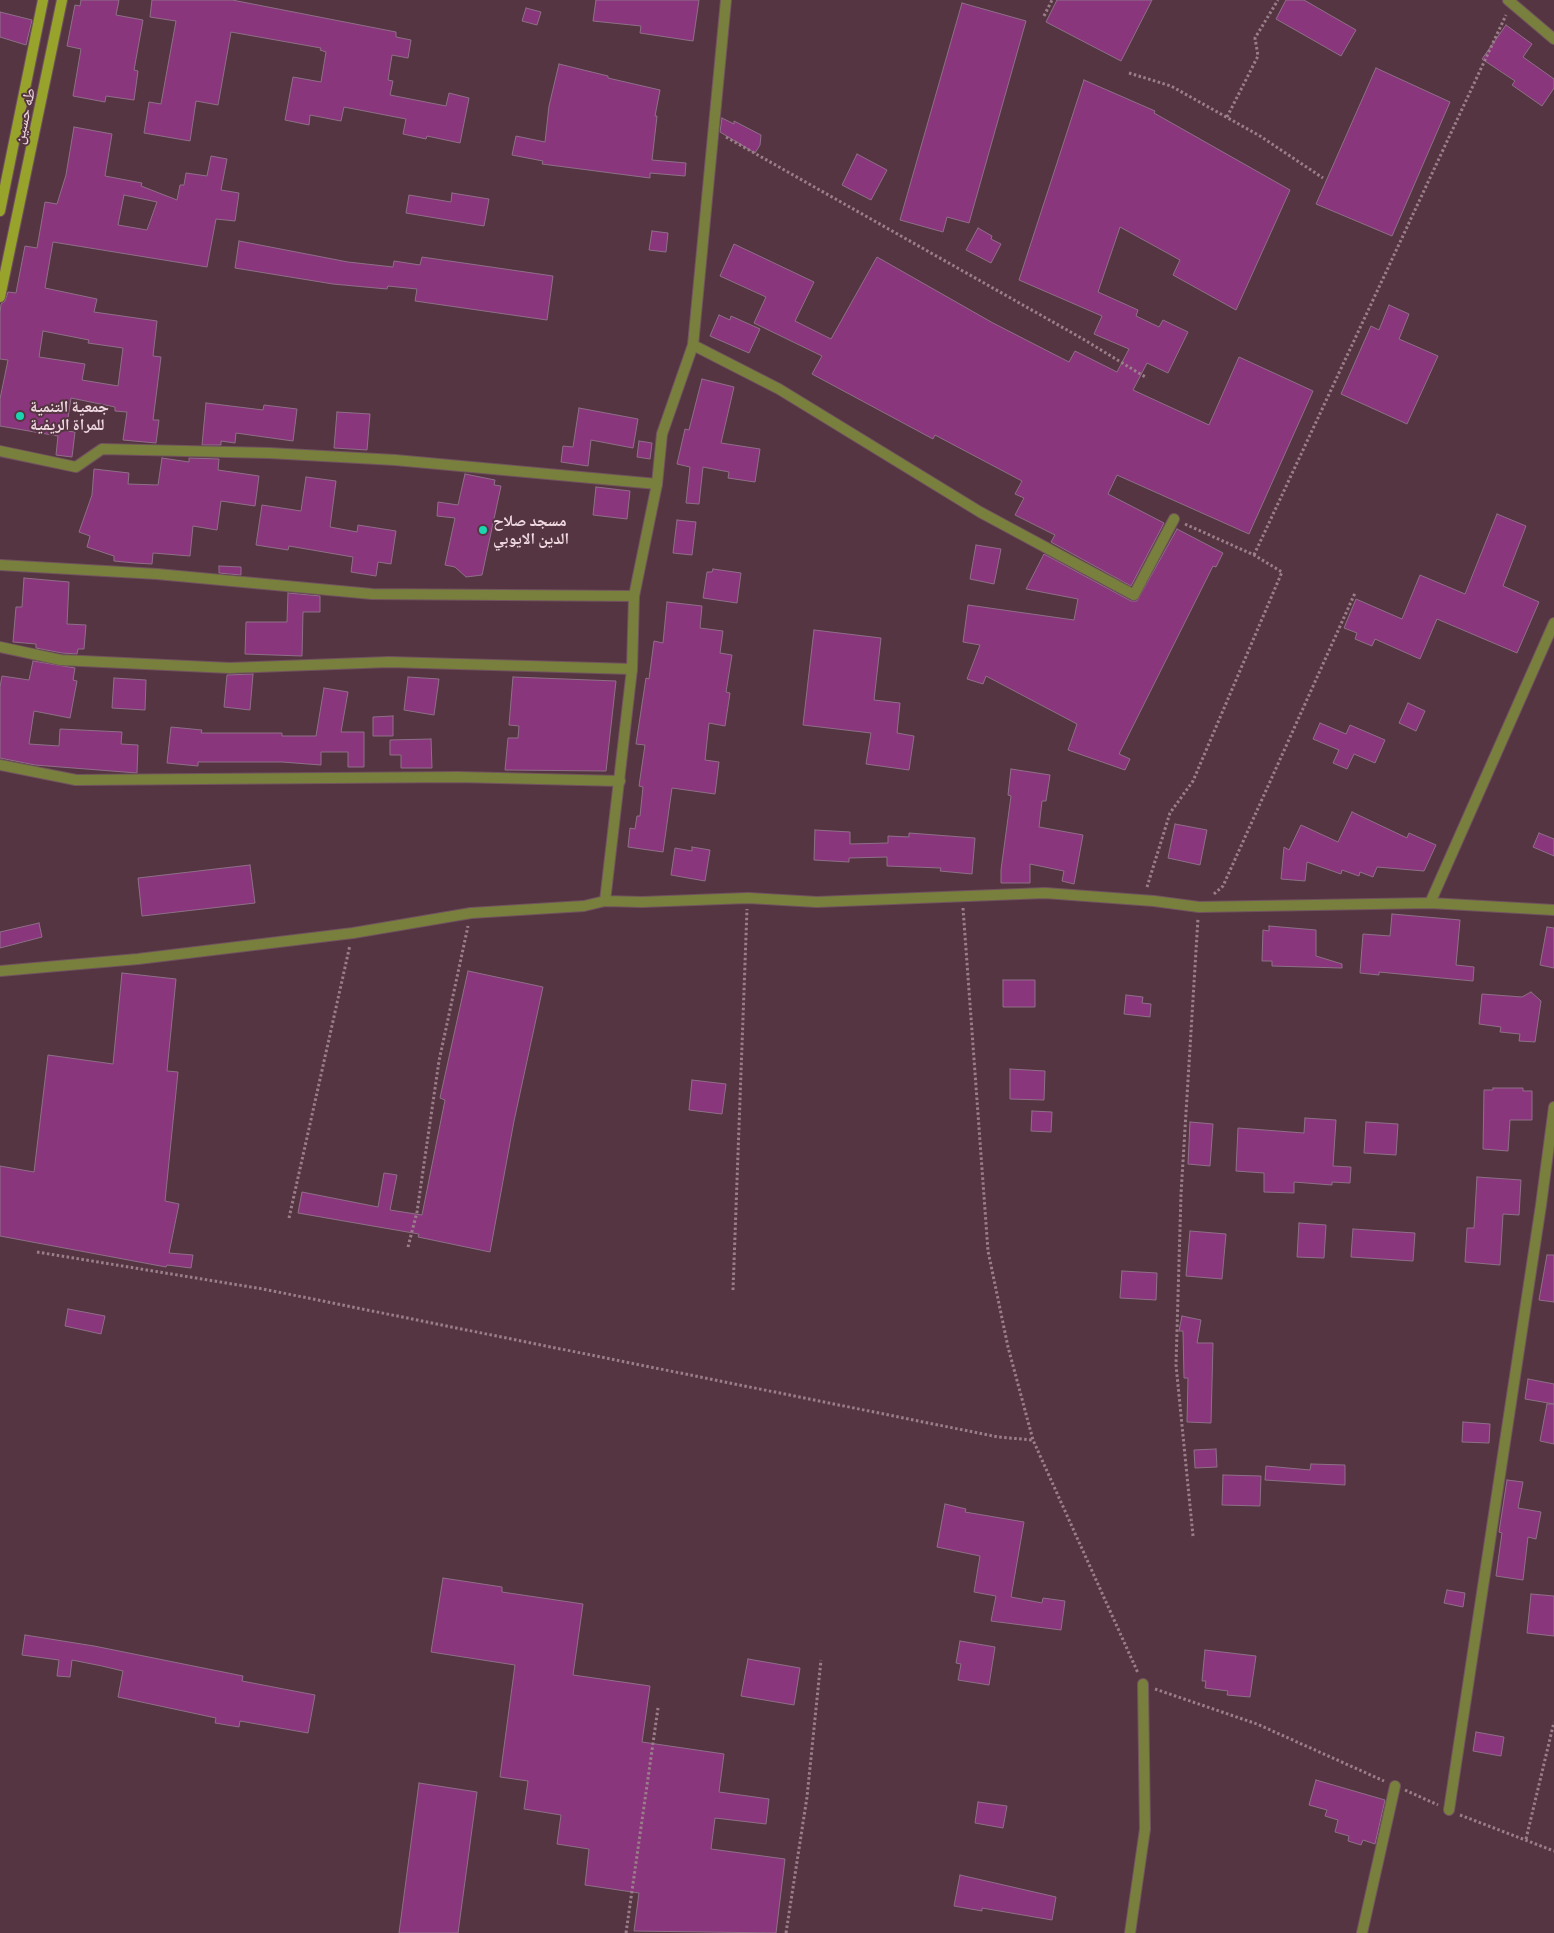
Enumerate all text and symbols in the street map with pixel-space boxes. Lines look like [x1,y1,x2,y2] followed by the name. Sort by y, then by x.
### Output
[9,86,39,146] street label: طه حسين
[30,397,109,435] place label: جمعية التنمية للمراة الريفية
[14,410,26,422] marker: جمعية التنمية للمراة الريفية
[493,511,569,549] place label: مسجد صلاح الدين الايوبي
[477,524,489,536] marker: مسجد صلاح الدين الايوبي

